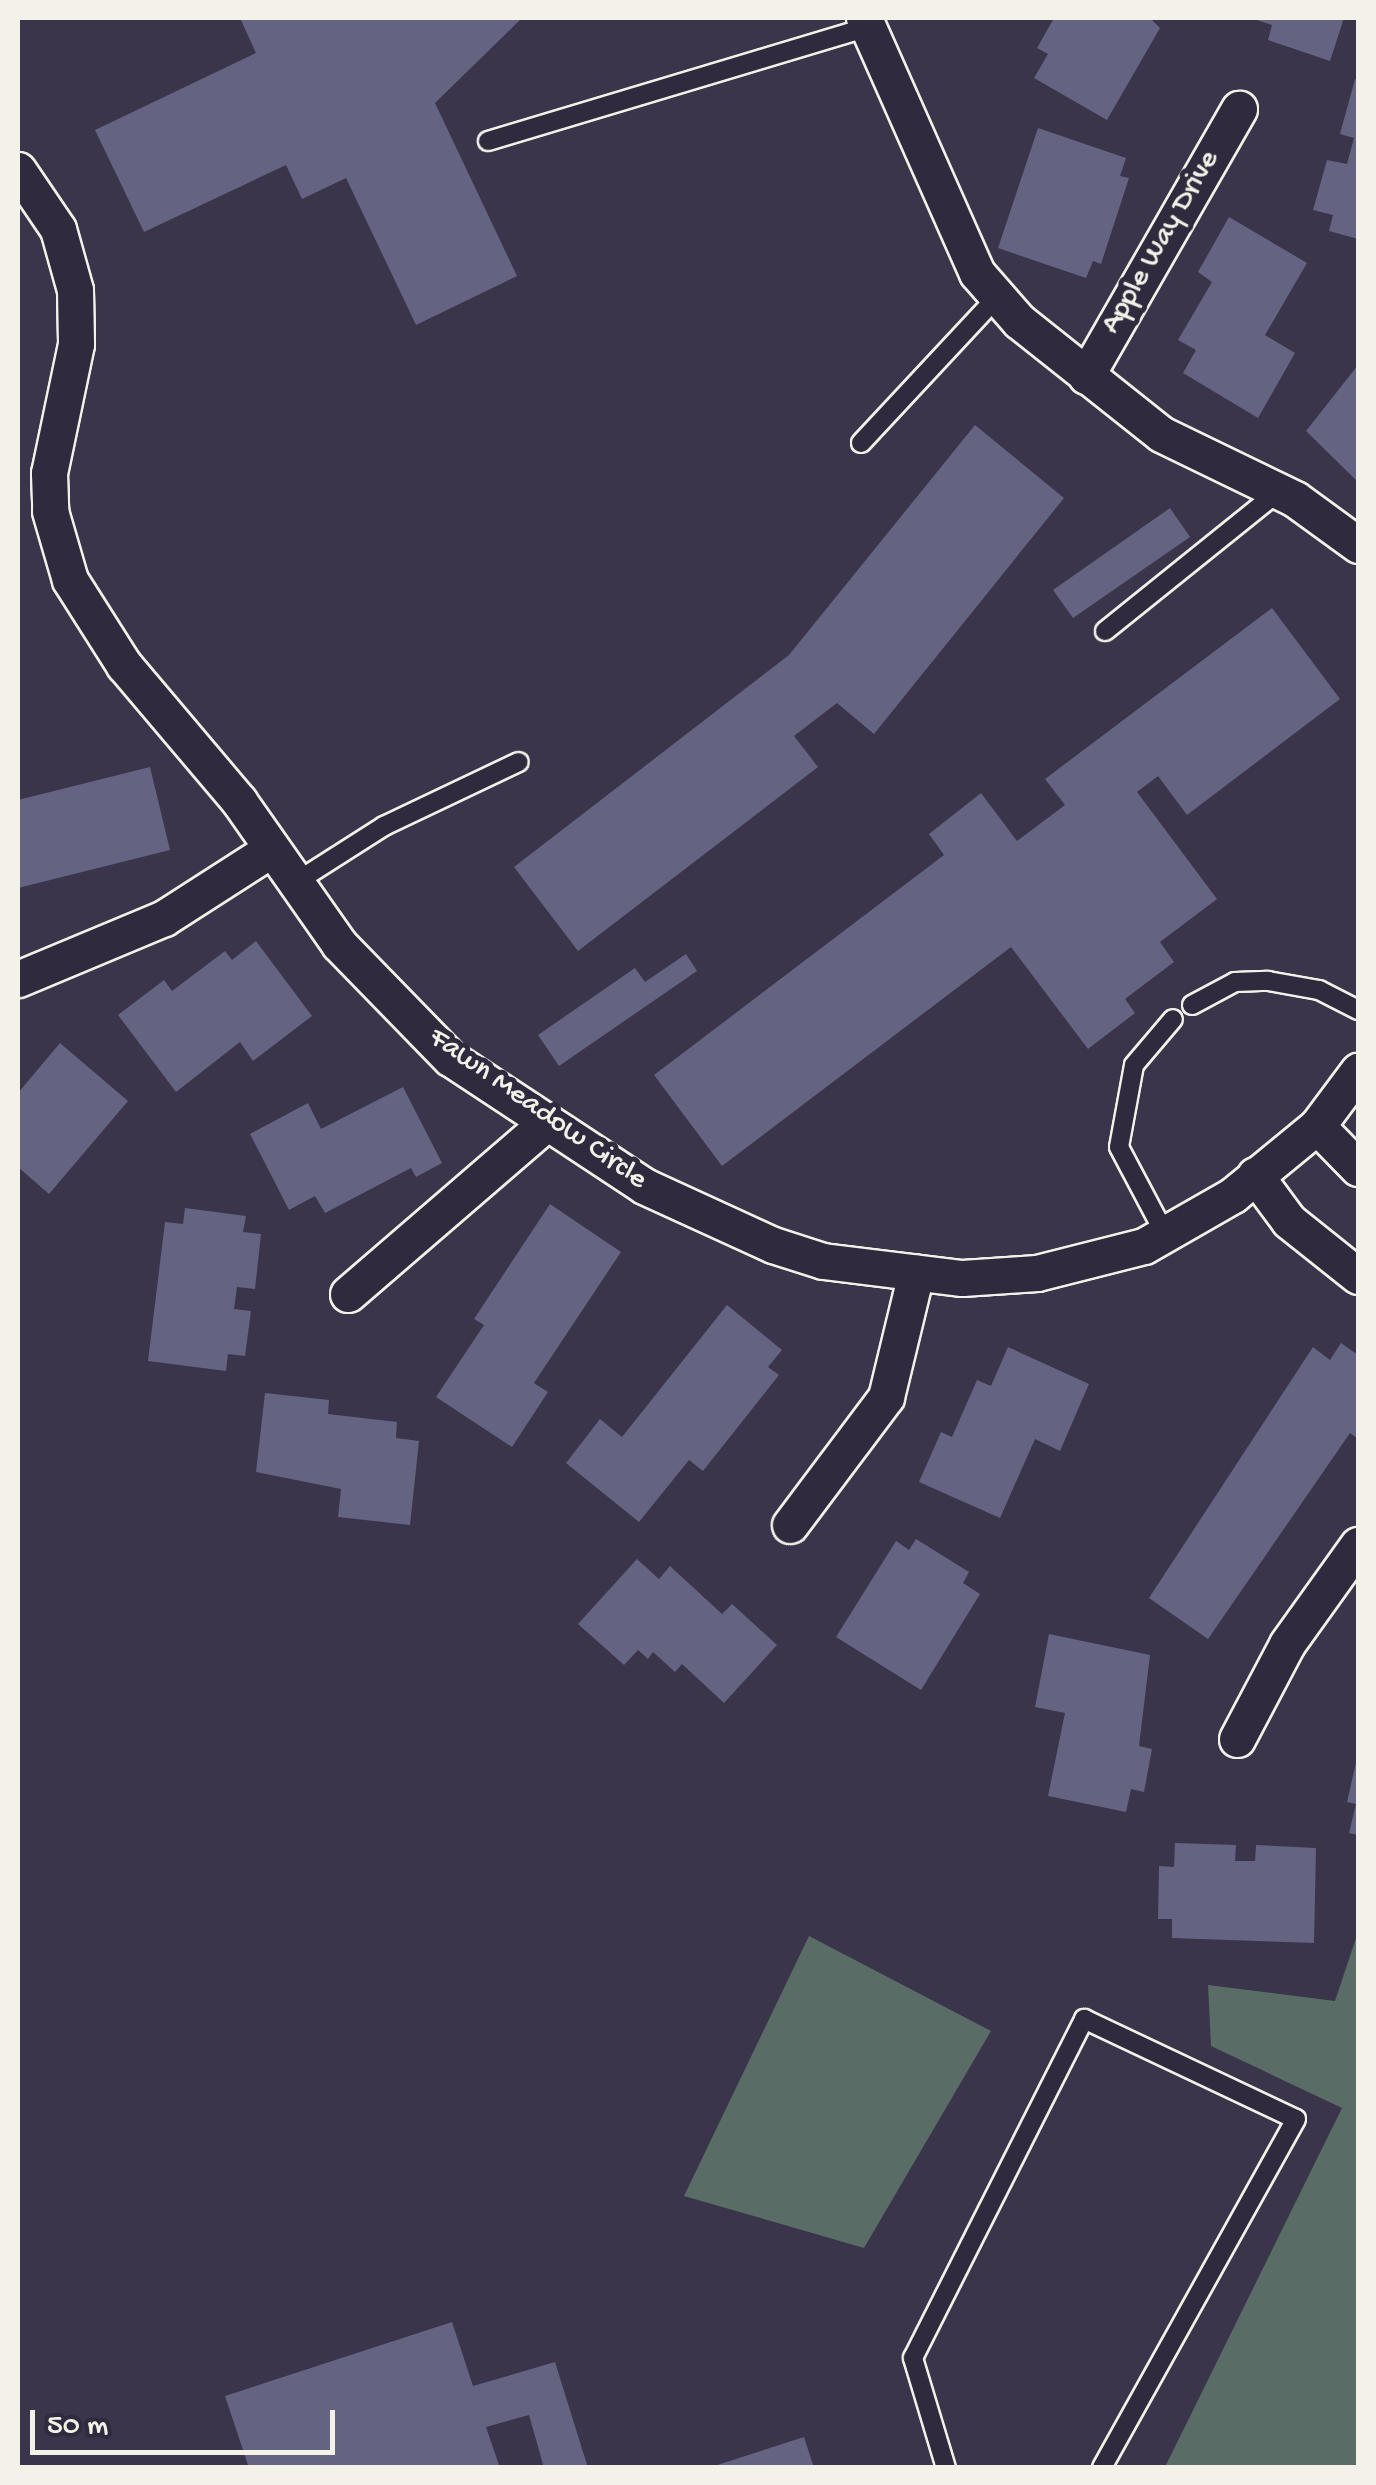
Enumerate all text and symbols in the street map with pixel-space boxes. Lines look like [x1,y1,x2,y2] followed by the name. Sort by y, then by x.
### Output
[1095,145,1229,341] street label: Apple Way Drive
[421,1021,653,1199] street label: Fawn Meadow Circle
[35,2390,340,2452] scale bar
[47,2410,108,2445] text: 50 m

